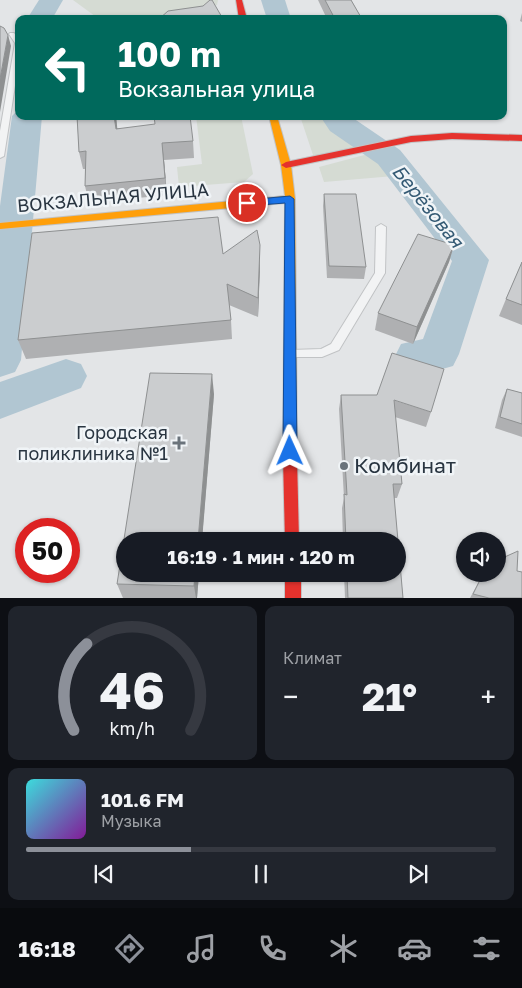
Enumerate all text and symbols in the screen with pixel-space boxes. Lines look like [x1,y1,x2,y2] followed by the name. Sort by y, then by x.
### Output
[118,33,221,75] text: 100 m
[35,35,100,100] icon: left
[118,75,315,102] text: Вокзальная улица
[388,160,470,253] water label: Берёзовая
[16,178,210,216] street label: ВОКЗАЛЬНАЯ УЛИЦА
[226,182,268,224] pin
[233,189,261,217] icon: arrive
[18,421,168,464] place label: Городская поликлиника №1
[263,424,315,476] position arrow
[172,436,186,450] marker: Городская поликлиника №1
[354,452,456,478] place label: Комбинат
[338,460,350,472] marker: Комбинат
[15,518,80,583] speed limit sign: 50
[456,532,506,582] map controls
[456,532,506,582] button: sound
[167,545,355,568] text: 16:19 · 1 мин · 120 m
[283,648,342,668] text: Климат
[100,658,165,720] text: 46
[362,674,417,719] text: 21°
[283,680,298,713] text: −
[481,680,496,713] text: +
[110,717,155,739] text: km/h
[101,788,184,811] text: 101.6 FM
[101,811,162,831] text: Музыка
[90,860,118,888] icon: previous
[247,860,275,888] icon: pause
[404,860,432,888] icon: next
[112,931,147,966] icon: directions
[184,931,219,966] icon: music
[255,931,290,966] icon: phone
[326,931,361,966] icon: climate
[397,931,432,966] icon: car
[469,931,504,966] icon: filters
[18,935,76,962] text: 16:18

